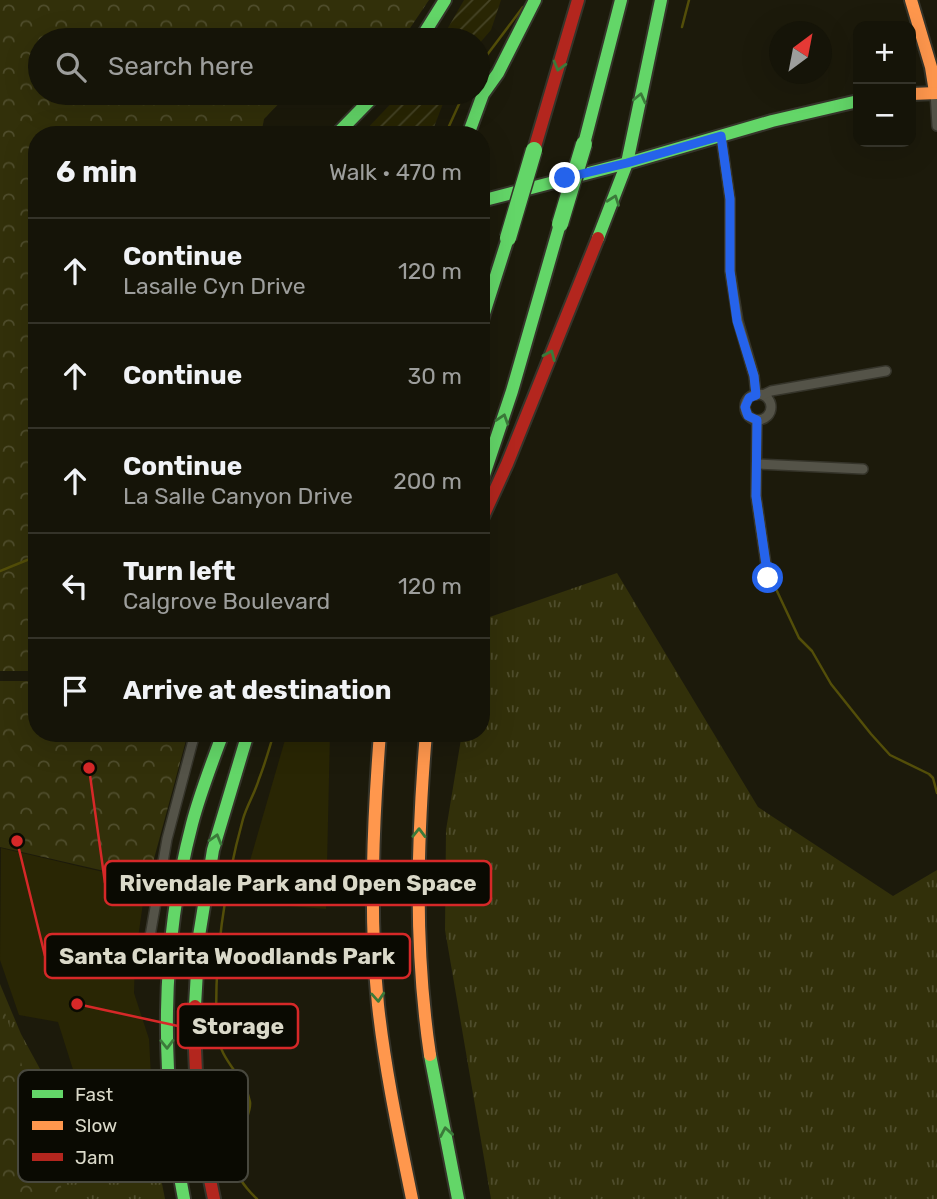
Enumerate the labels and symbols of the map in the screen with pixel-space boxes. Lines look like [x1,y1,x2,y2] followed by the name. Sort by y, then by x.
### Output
[769,21,832,84] north arrow
[552,59,567,71] one-way arrow
[632,92,646,104] one-way arrow
[549,162,580,193] route end
[606,195,620,207] one-way arrow
[542,350,556,362] one-way arrow
[495,414,509,426] one-way arrow
[752,562,783,593] route start
[411,827,427,838] one-way arrow
[208,833,223,845] one-way arrow
[105,861,491,905] callout: Rivendale Park and Open Space
[119,869,477,897] text: Rivendale Park and Open Space
[45,934,410,978] callout: Santa Clarita Woodlands Park
[59,942,396,970] text: Santa Clarita Woodlands Park
[370,992,385,1003] one-way arrow
[178,1004,298,1048] callout: Storage
[192,1012,284,1040] text: Storage
[160,1039,175,1050] one-way arrow
[18,1070,248,1182] legend
[75,1083,114,1106] text: Fast
[75,1114,117,1137] text: Slow
[439,1126,454,1138] one-way arrow
[75,1146,114,1169] text: Jam

